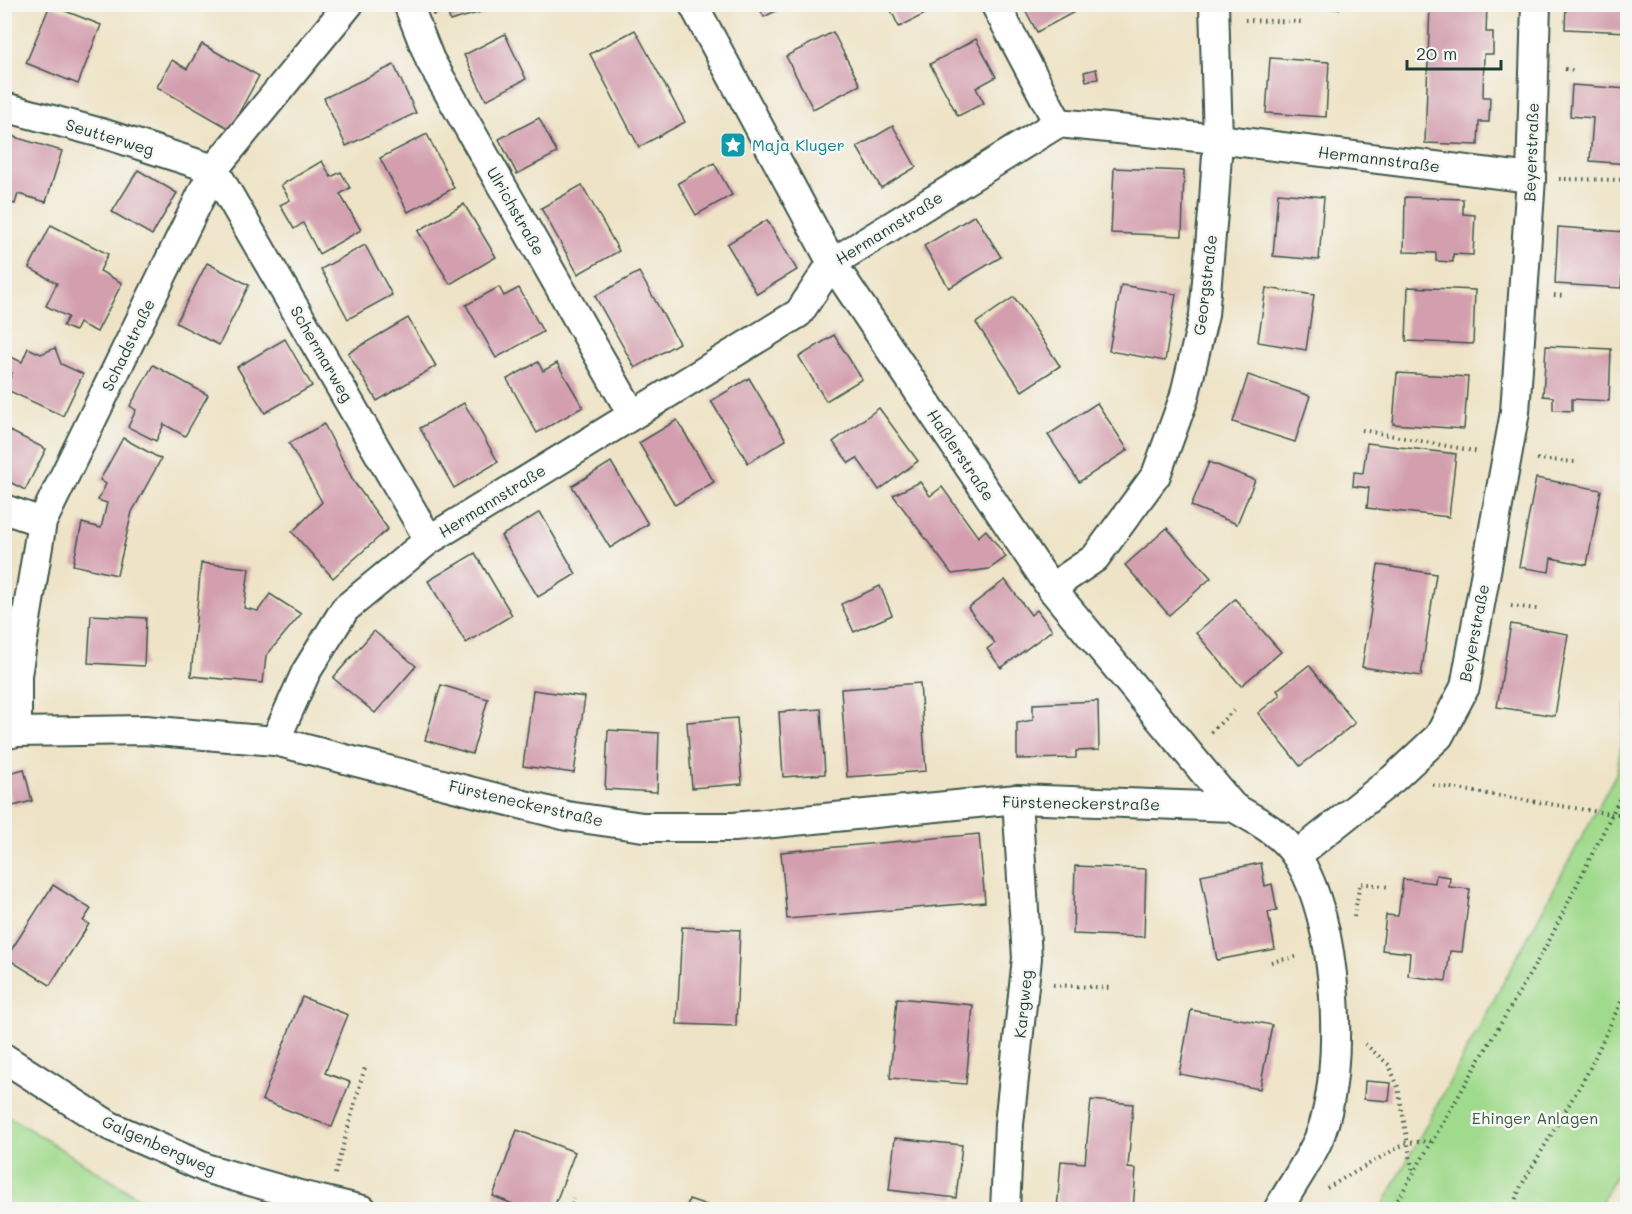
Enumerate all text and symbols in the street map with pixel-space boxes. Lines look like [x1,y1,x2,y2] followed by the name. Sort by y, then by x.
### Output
[1407,33,1502,71] scale bar
[1416,41,1457,65] text: 20 m
[1518,102,1543,202] street label: Beyerstraße
[63,113,157,160] street label: Seutterweg
[718,130,748,160] place icon: Maja Kluger
[752,134,845,155] place label: Maja Kluger
[1317,141,1441,176] street label: Hermannstraße
[483,163,550,259] street label: Ulrichstraße
[831,186,946,269] street label: Hermannstraße
[1188,233,1221,337] street label: Georgstraße
[96,295,159,395] street label: Schadstraße
[286,302,358,406] street label: Schermarweg
[923,405,1000,505] street label: Haßlerstraße
[434,459,549,542] street label: Hermannstraße
[1454,582,1493,683] street label: Beyerstraße
[447,775,605,831] street label: Fürsteneckerstraße
[1002,791,1160,814] street label: Fürsteneckerstraße
[1008,969,1037,1039] street label: Kargweg
[1472,1107,1598,1128] park label: Ehinger Anlagen
[99,1110,220,1179] street label: Galgenbergweg

